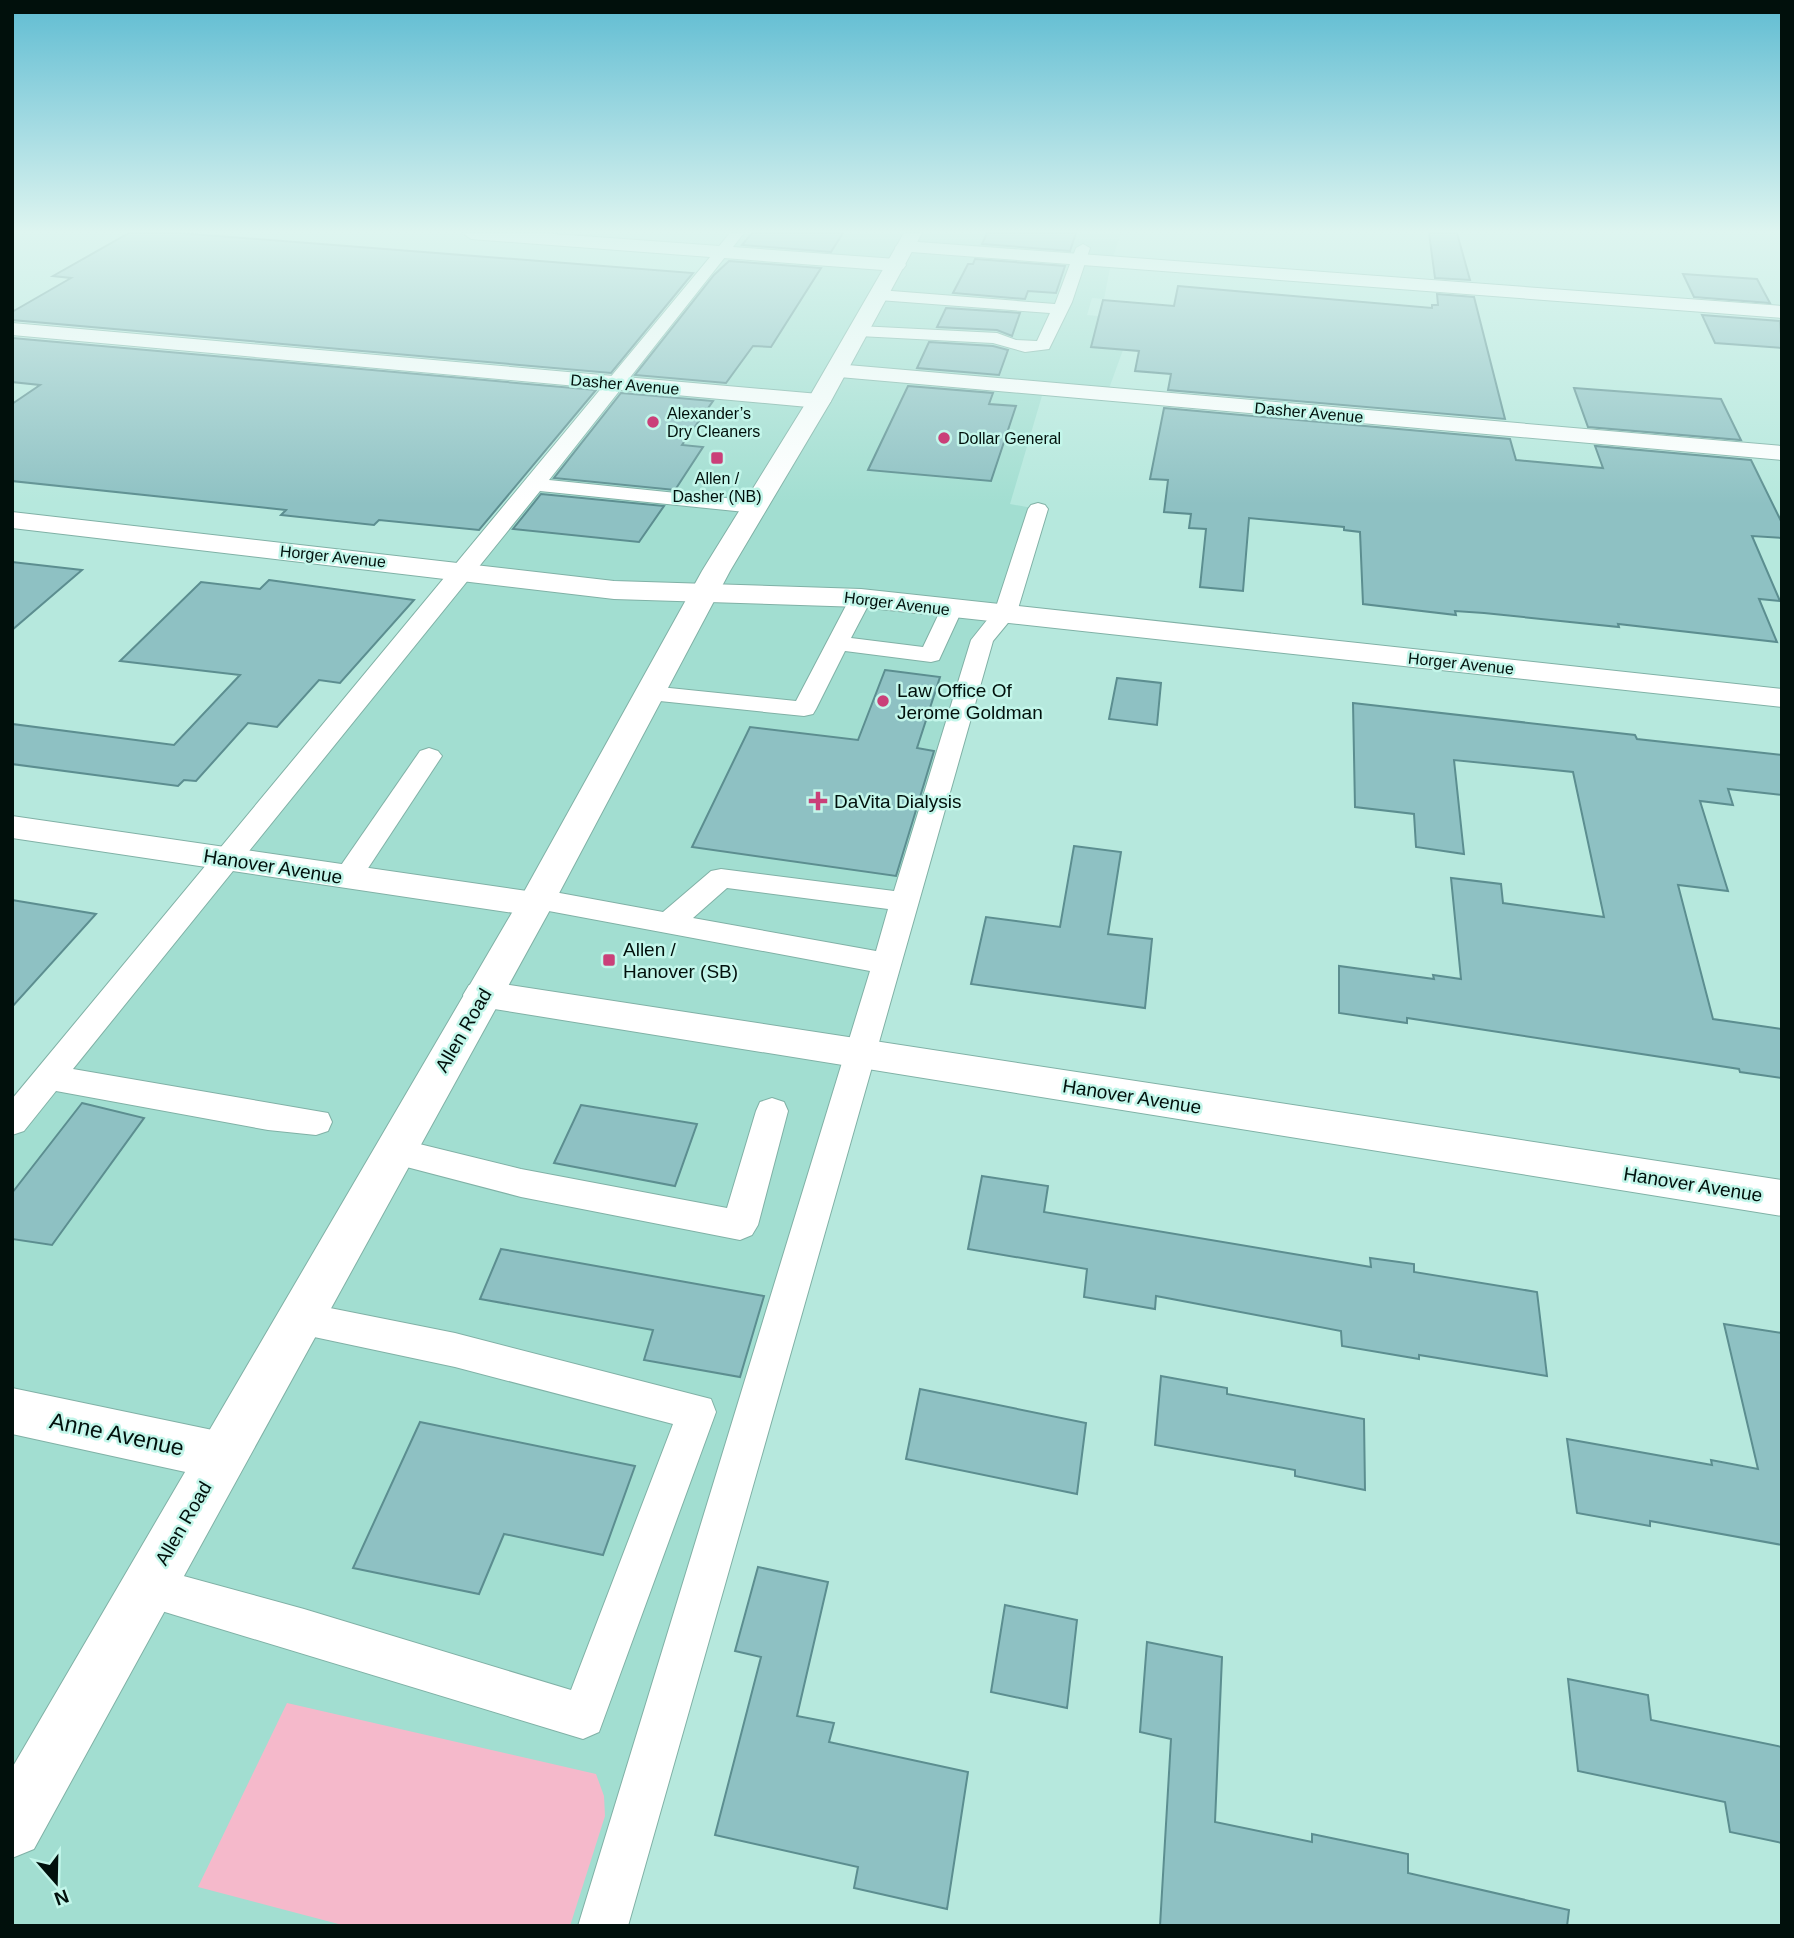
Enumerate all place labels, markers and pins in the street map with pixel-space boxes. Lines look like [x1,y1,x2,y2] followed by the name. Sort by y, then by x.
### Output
[667,405,760,440] place label: Alexander’s Dry Cleaners
[645,414,661,430] marker: Alexander’s Dry Cleaners
[936,430,952,446] marker: Dollar General
[958,430,1061,447] place label: Dollar General
[709,450,725,466] marker: Allen / Dasher (NB)
[673,470,761,505] place label: Allen / Dasher (NB)
[897,680,1043,723] place label: Law Office Of Jerome Goldman
[875,693,891,709] marker: Law Office Of Jerome Goldman
[808,791,828,811] marker: DaVita Dialysis
[834,791,961,812] place label: DaVita Dialysis
[623,939,738,982] place label: Allen / Hanover (SB)
[601,952,617,968] marker: Allen / Hanover (SB)

